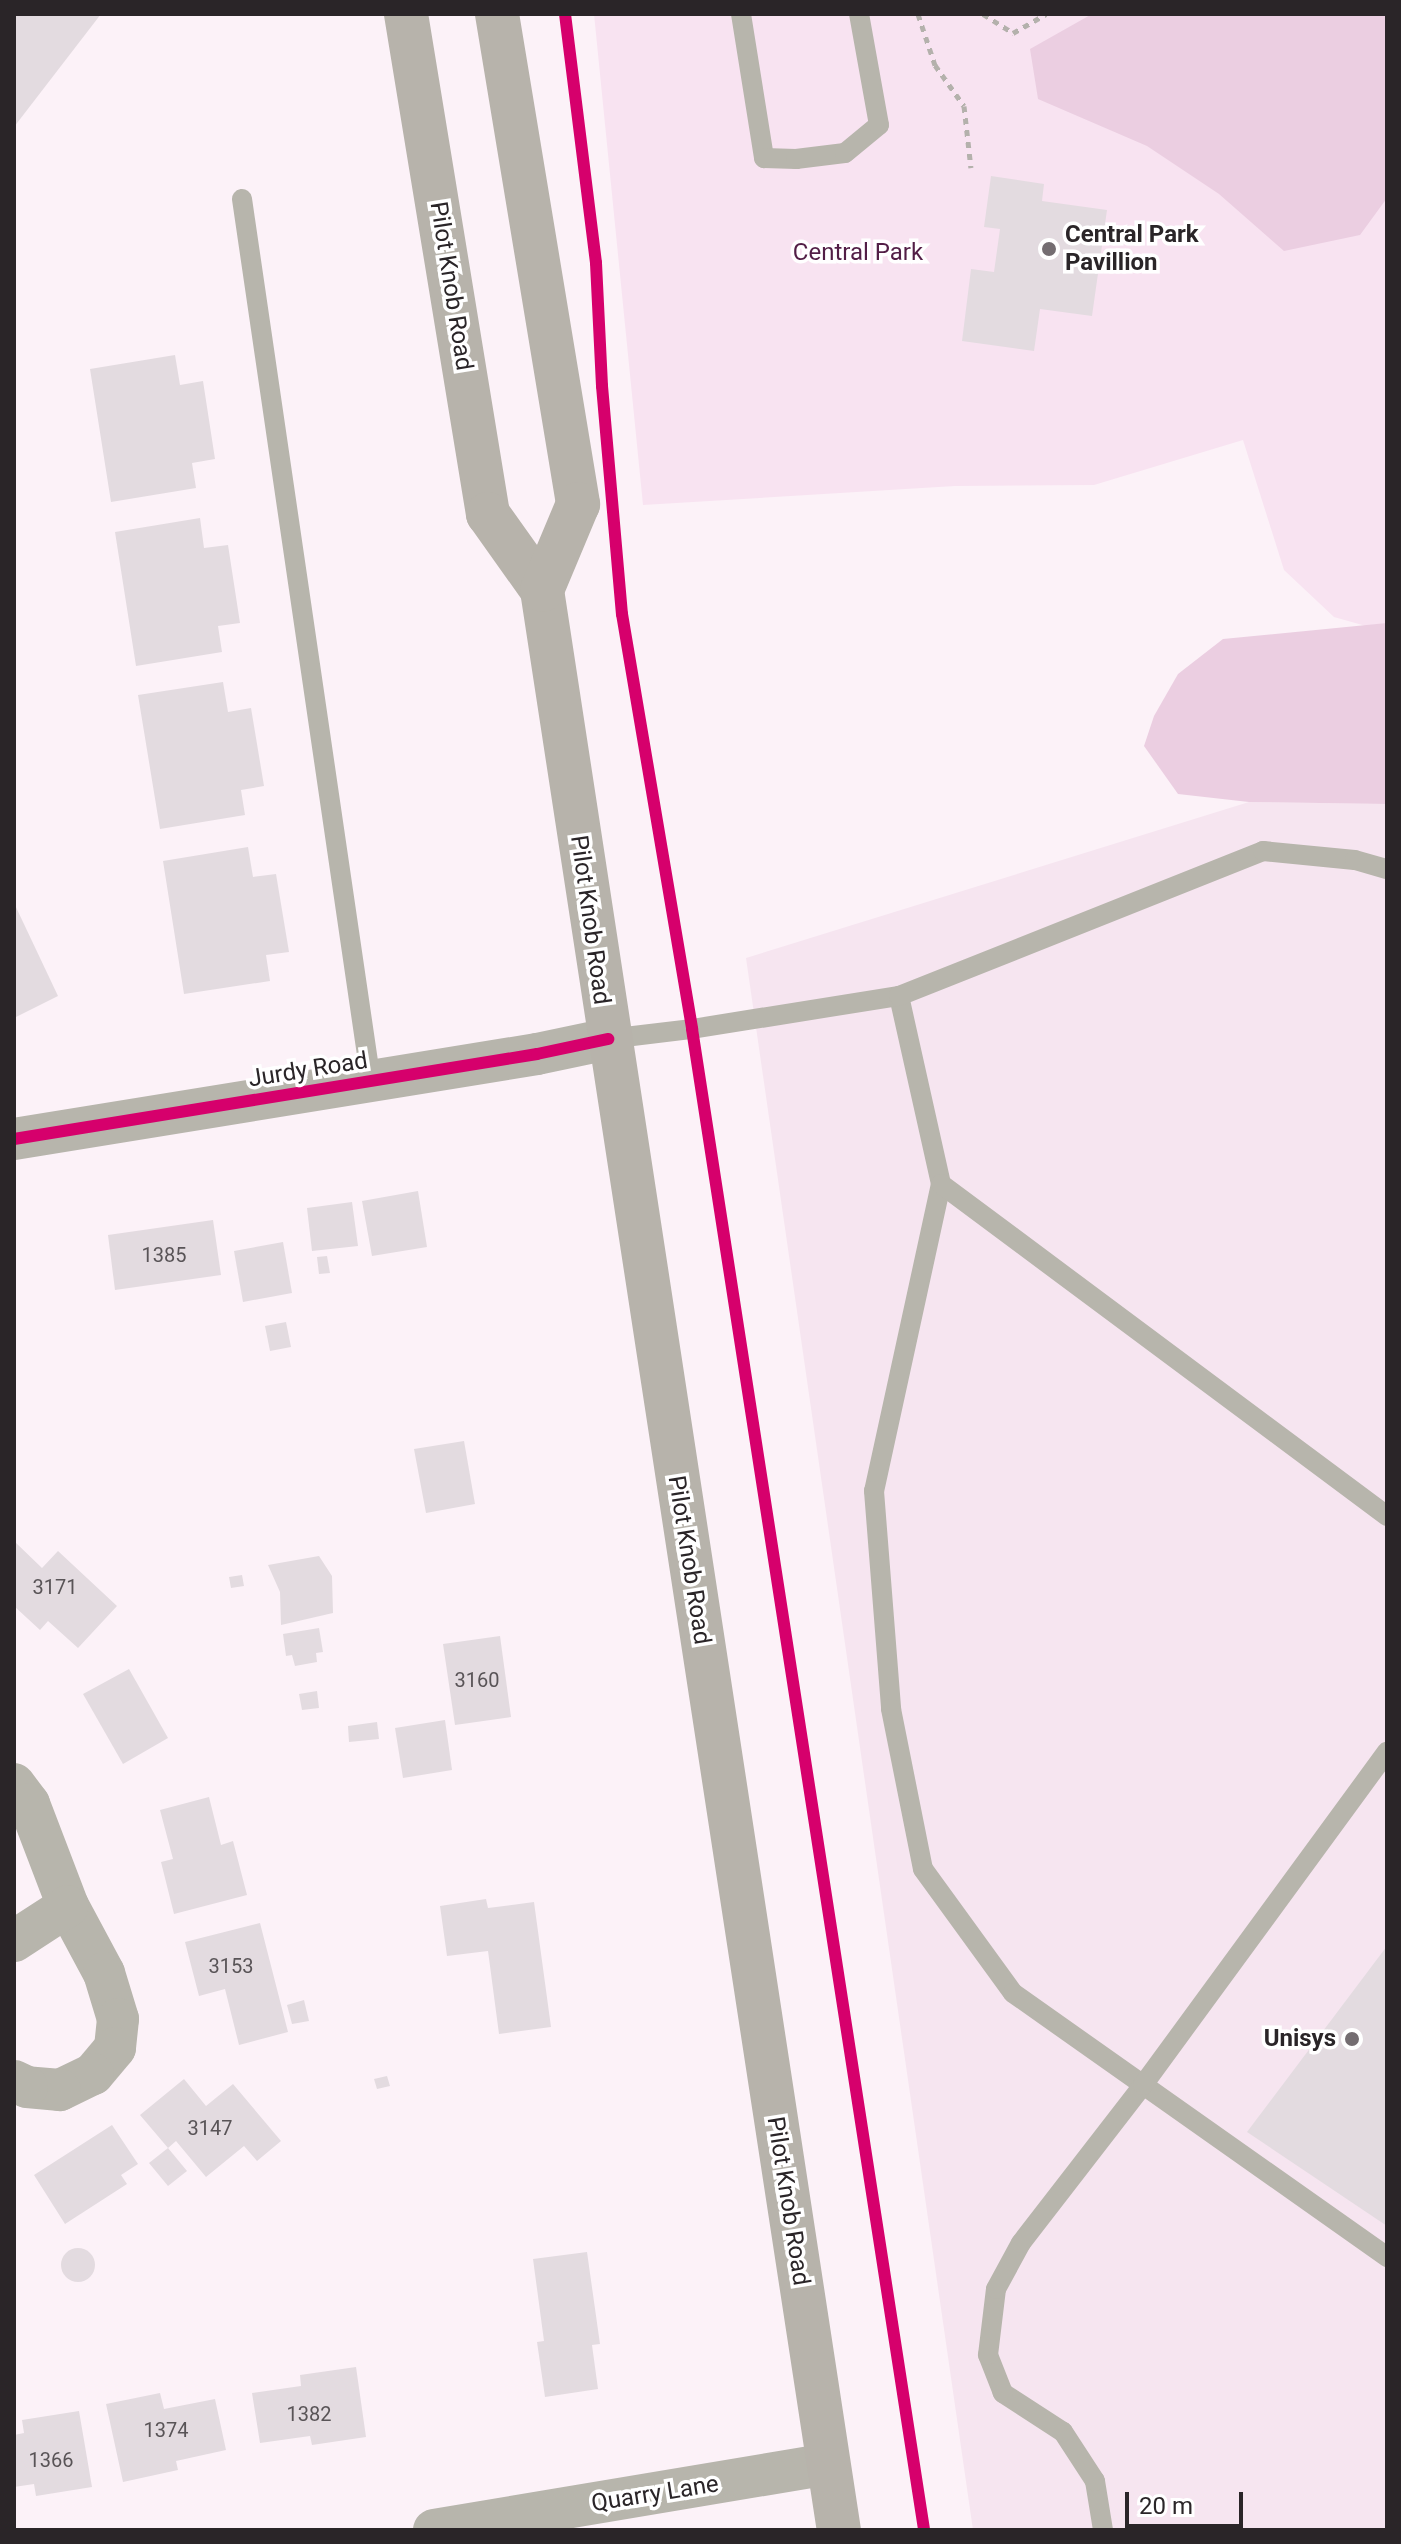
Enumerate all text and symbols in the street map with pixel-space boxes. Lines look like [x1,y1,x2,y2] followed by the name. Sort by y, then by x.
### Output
[423,200,479,372] street label: Pilot Knob Road
[1065,221,1199,277] place label: Central Park Pavillion
[793,239,923,267] park label: Central Park
[1040,240,1058,258] marker: Central Park Pavillion
[564,834,616,1006] street label: Pilot Knob Road
[246,1046,370,1094] street label: Jurdy Road
[142,1243,186,1267] house number: 1385
[661,1474,717,1646] street label: Pilot Knob Road
[33,1575,77,1599] house number: 3171
[455,1668,499,1692] house number: 3160
[209,1954,253,1978] house number: 3153
[1264,2025,1336,2053] place label: Unisys
[1343,2030,1361,2048] marker: Unisys
[760,2115,816,2287] street label: Pilot Knob Road
[188,2116,232,2140] house number: 3147
[287,2402,331,2426] house number: 1382
[144,2418,188,2442] house number: 1374
[29,2448,73,2472] house number: 1366
[589,2470,721,2518] street label: Quarry Lane
[1129,2476,1247,2526] scale bar
[1139,2492,1193,2520] text: 20 m

